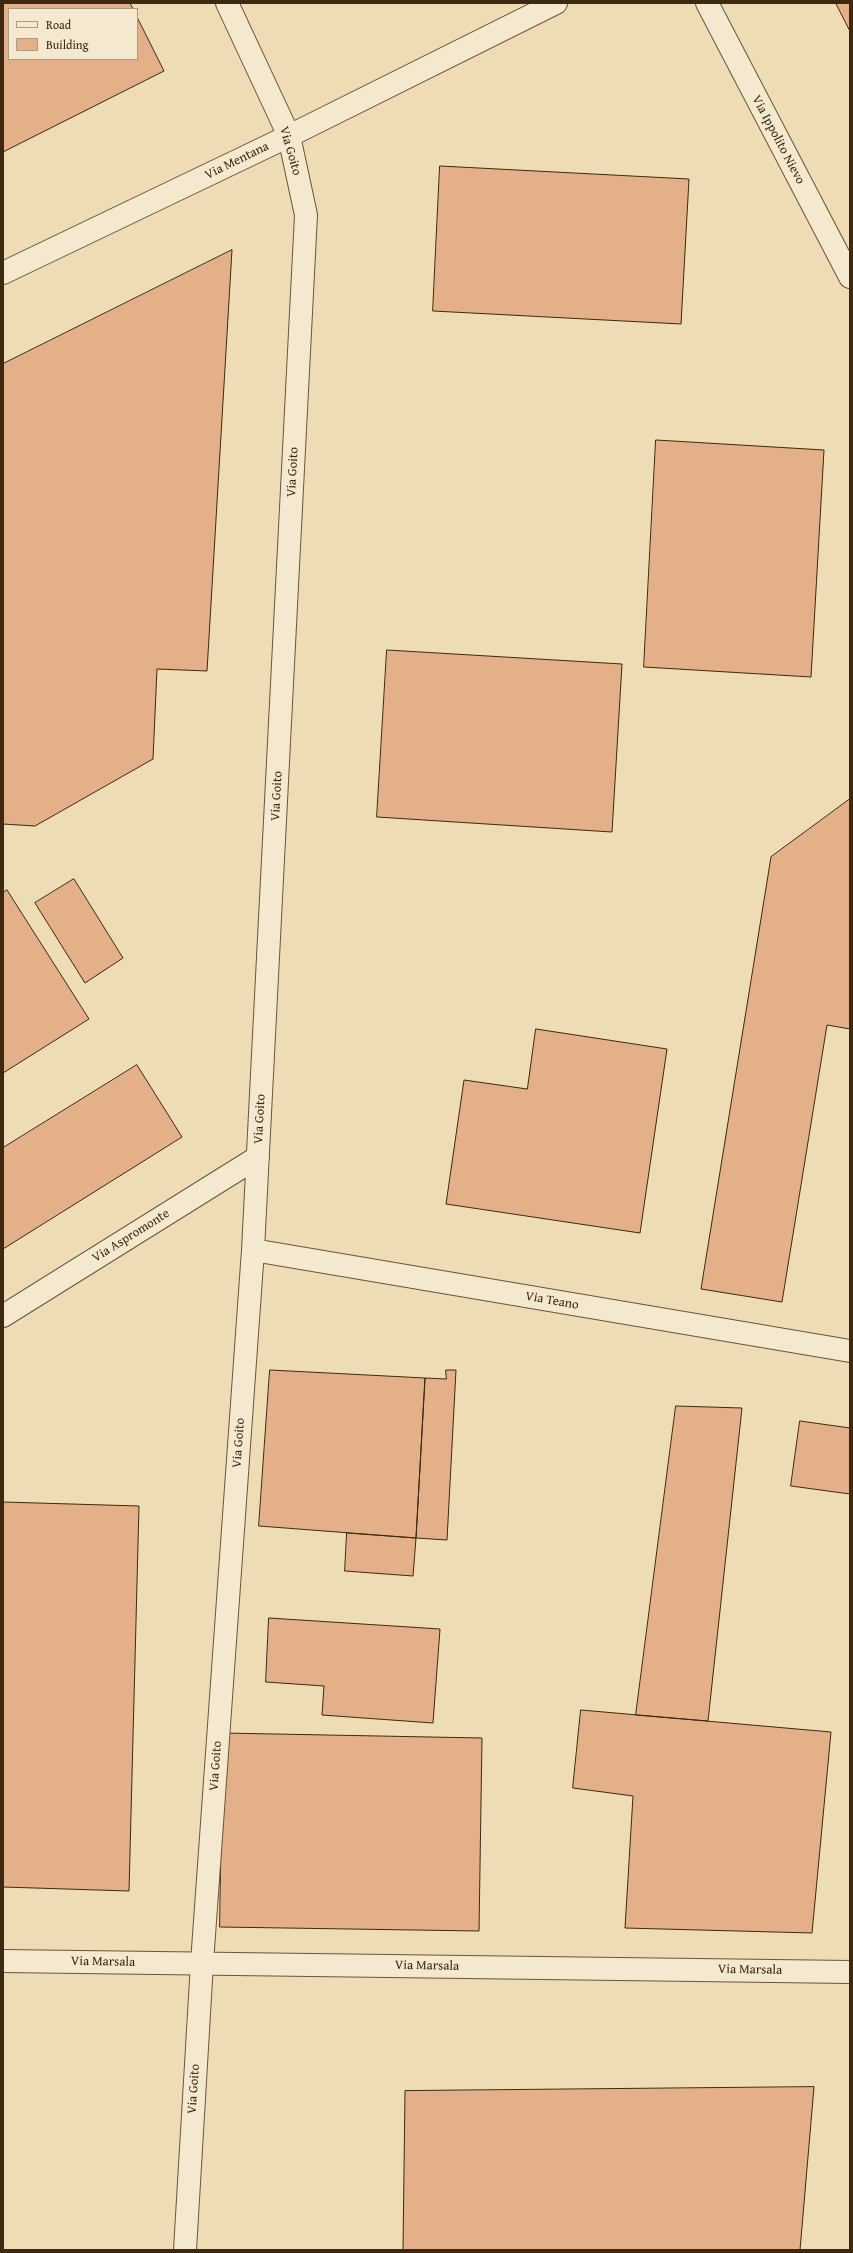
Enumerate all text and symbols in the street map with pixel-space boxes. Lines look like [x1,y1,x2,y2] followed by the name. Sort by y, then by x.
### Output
[8,8,138,60] legend
[46,16,71,33] text: Road
[46,36,89,53] text: Building
[748,93,808,187] street label: Via Ippolito Nievo
[276,125,304,177] street label: Via Goito
[202,139,272,183] street label: Via Mentana
[284,446,302,498] street label: Via Goito
[268,770,286,822] street label: Via Goito
[251,1093,269,1145] street label: Via Goito
[89,1206,173,1266] street label: Via Aspromonte
[524,1289,580,1313] street label: Via Teano
[229,1417,249,1469] street label: Via Goito
[206,1740,226,1792] street label: Via Goito
[71,1954,135,1970] street label: Via Marsala
[395,1958,459,1974] street label: Via Marsala
[718,1962,782,1978] street label: Via Marsala
[184,2063,204,2115] street label: Via Goito

